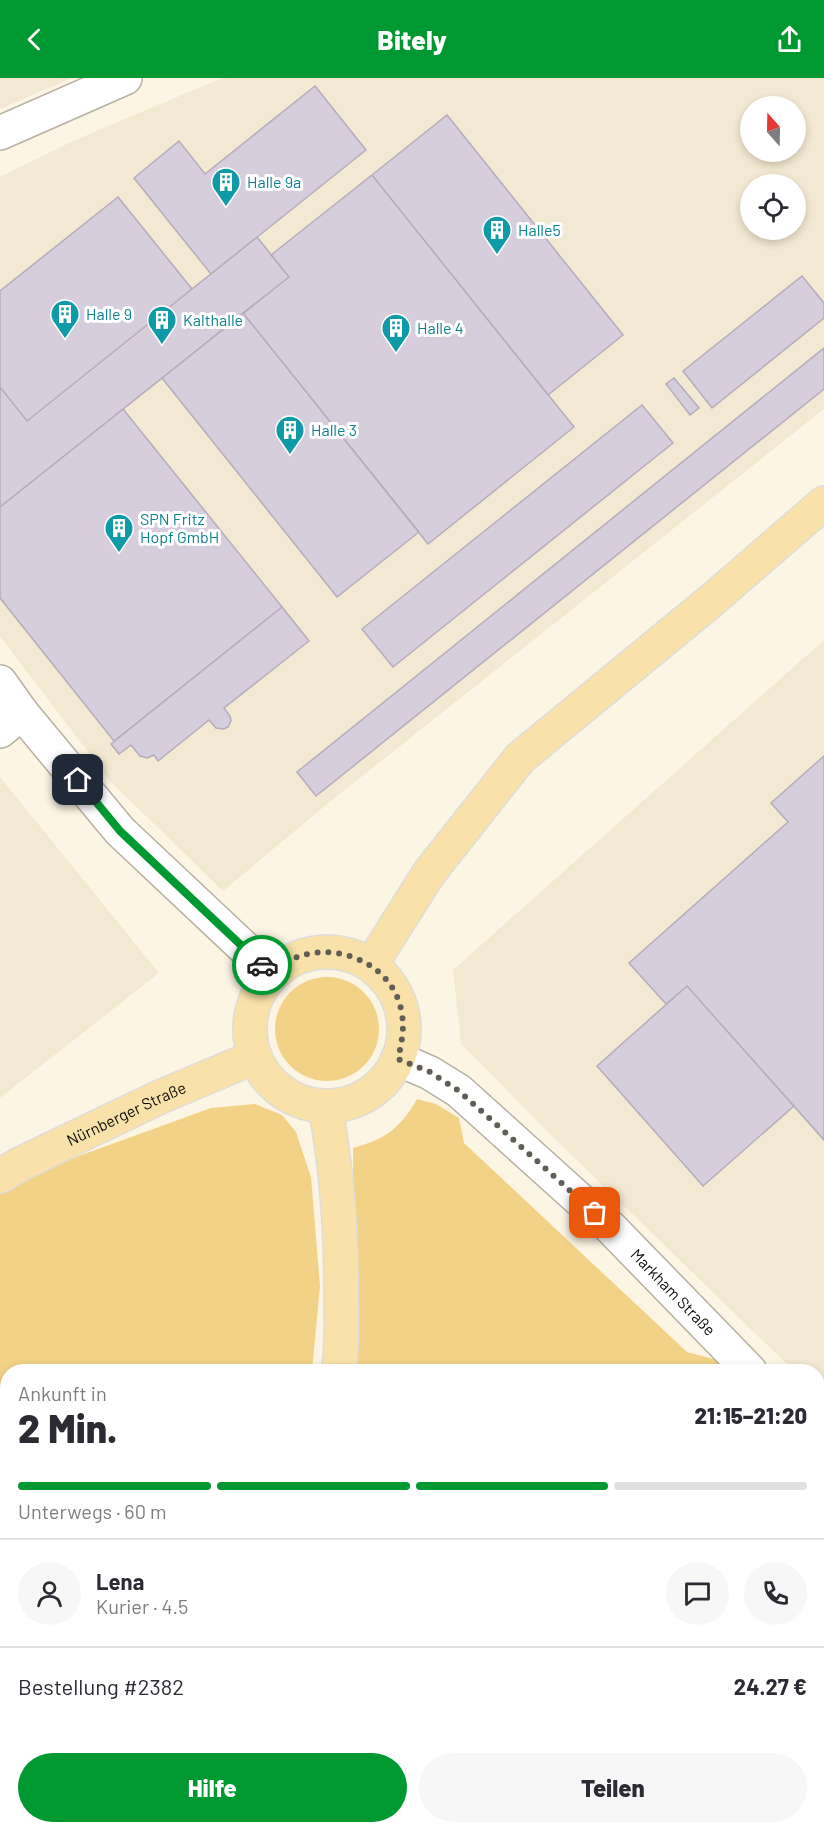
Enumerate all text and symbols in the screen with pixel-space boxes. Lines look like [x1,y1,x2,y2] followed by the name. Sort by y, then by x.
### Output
[18,23,51,56] icon: back
[377,23,447,55] text: Bitely
[773,23,806,56] icon: share
[740,96,806,162] north arrow
[740,96,806,240] map controls
[210,166,242,208] building icon: Halle 9a
[247,172,301,191] place label: Halle 9a
[740,174,806,240] button: locate
[481,214,513,256] building icon: Halle5
[518,220,561,239] place label: Halle5
[49,298,81,340] building icon: Halle 9
[86,304,132,323] place label: Halle 9
[146,304,178,346] building icon: Kalthalle
[183,310,243,329] place label: Kalthalle
[380,312,412,354] building icon: Halle 4
[417,318,464,337] place label: Halle 4
[274,414,306,456] building icon: Halle 3
[311,420,357,439] place label: Halle 3
[140,509,219,546] place label: SPN Fritz Hopf GmbH
[103,512,135,554] building icon: SPN Fritz Hopf GmbH
[52,754,103,805] pin
[61,763,94,796] icon: home
[232,935,292,995] courier
[246,949,279,982] icon: car
[63,1077,189,1149] street label: Nürnberger Straße
[569,1187,620,1238] pin
[578,1196,611,1229] icon: bag
[627,1244,720,1339] street label: Markham Straße
[18,1381,107,1405] text: Ankunft in
[695,1402,807,1428] text: 21:15–21:20
[18,1404,117,1451] text: 2 Min.
[18,1499,166,1523] text: Unterwegs · 60 m
[18,1562,81,1625] button: person
[666,1562,729,1625] button: chat
[744,1562,807,1625] button: phone
[96,1568,144,1594] text: Lena
[96,1594,188,1618] text: Kurier · 4.5
[18,1673,184,1699] text: Bestellung #2382
[734,1673,807,1699] text: 24.27 €
[18,1753,407,1822] button: Hilfe
[419,1753,807,1822] button: Teilen

